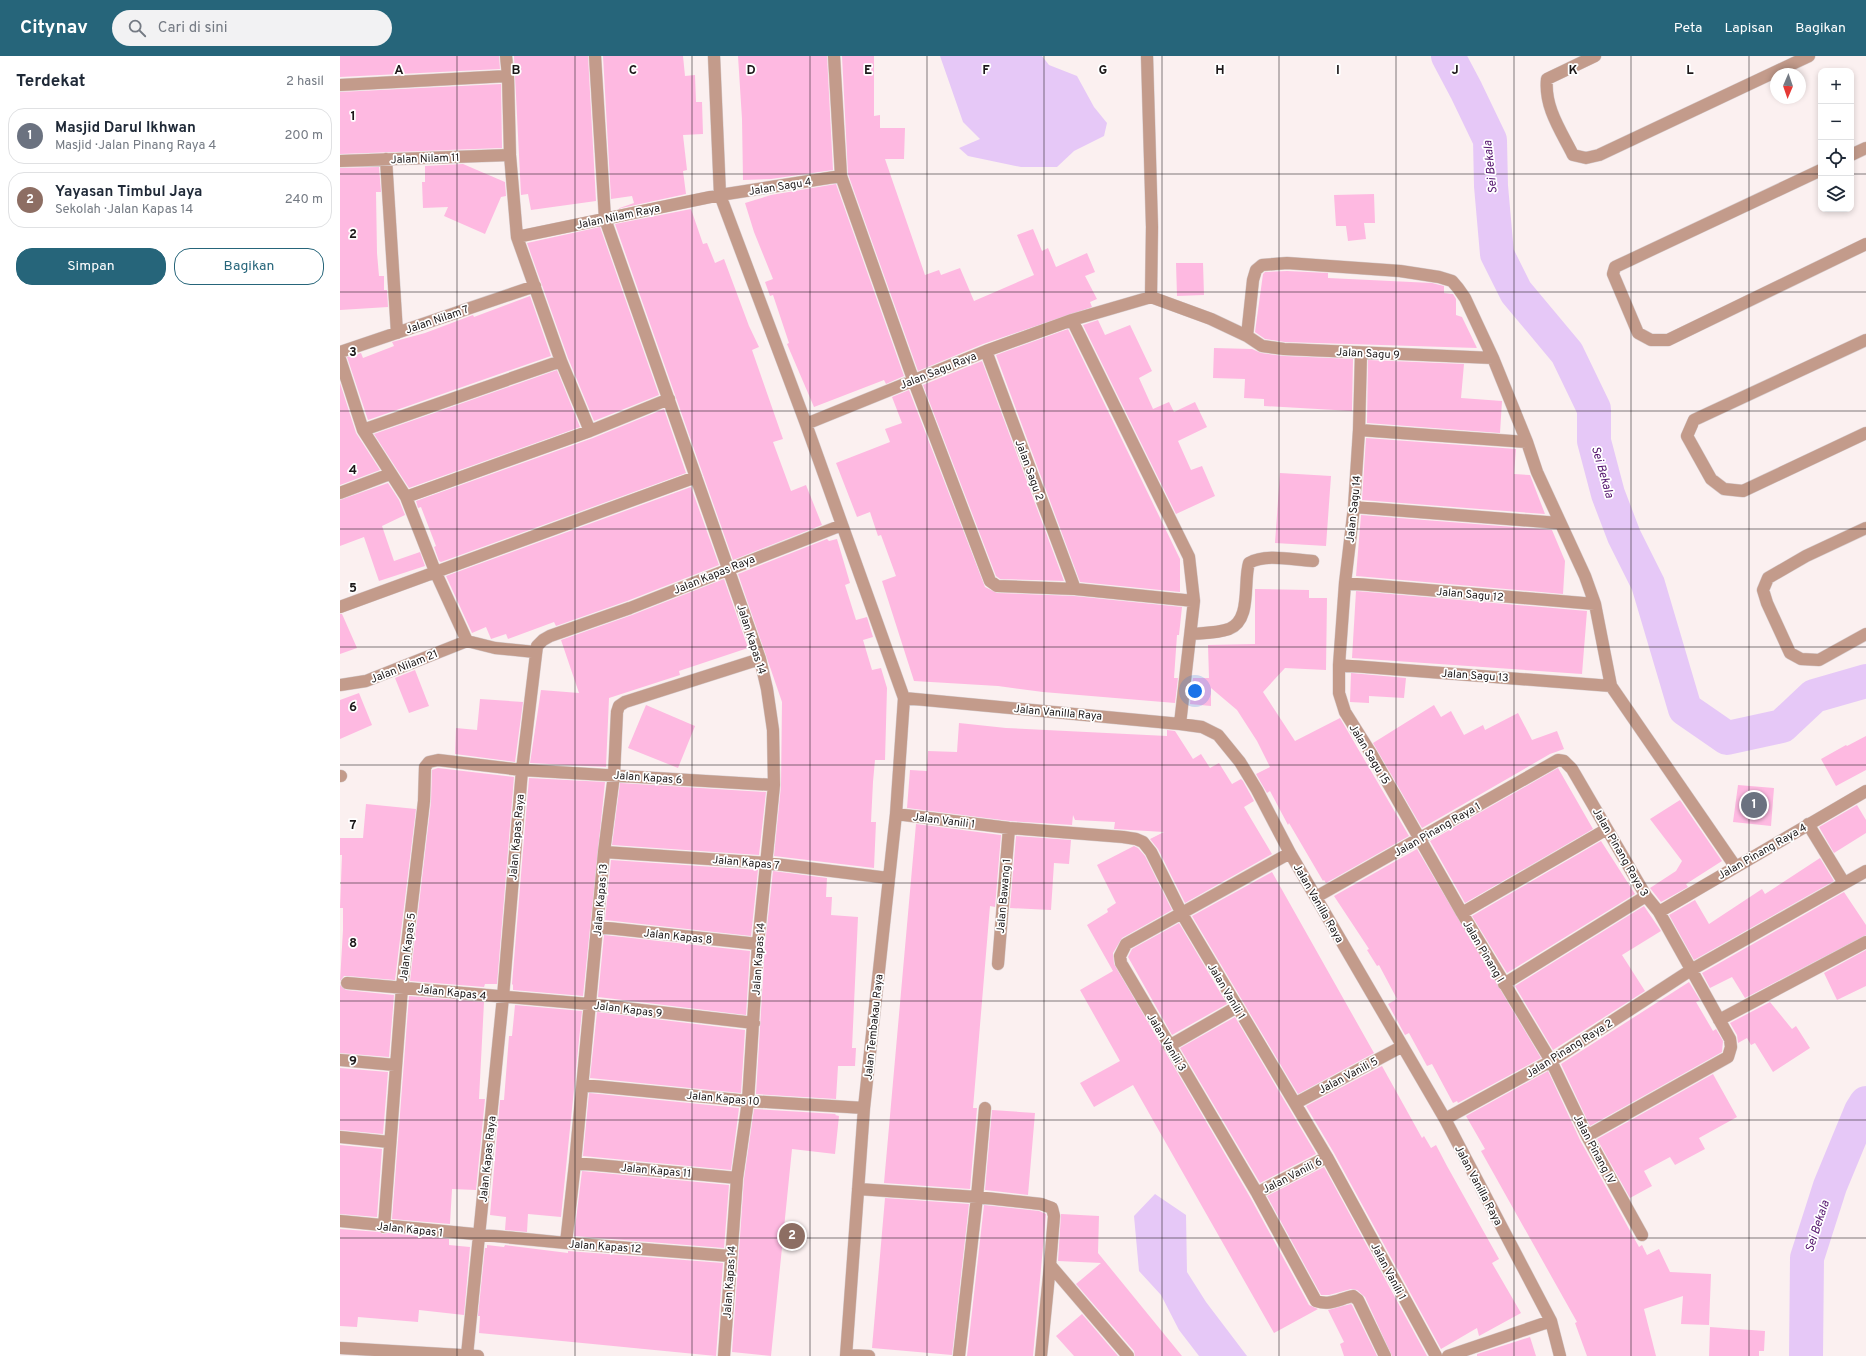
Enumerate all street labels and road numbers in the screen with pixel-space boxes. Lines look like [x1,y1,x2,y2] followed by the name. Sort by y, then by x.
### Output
[390,151,460,167] street label: Jalan Nilam 11
[748,175,813,199] street label: Jalan Sagu 4
[575,201,661,233] street label: Jalan Nilam Raya
[404,303,471,337] street label: Jalan Nilam 7
[1336,345,1400,363] street label: Jalan Sagu 9
[898,349,979,393] street label: Jalan Sagu Raya
[1012,438,1047,503] street label: Jalan Sagu 2
[1343,475,1365,543] street label: Jalan Sagu 14
[672,552,757,598] street label: Jalan Kapas Raya
[1436,585,1504,605] street label: Jalan Sagu 12
[733,602,769,676] street label: Jalan Kapas 14
[369,647,440,687] street label: Jalan Nilam 21
[1441,667,1509,685] street label: Jalan Sagu 13
[1013,702,1103,724] street label: Jalan Vanilla Raya
[1346,722,1393,787] street label: Jalan Sagu 15
[613,769,683,787] street label: Jalan Kapas 6
[506,793,528,881] street label: Jalan Kapas Raya
[1392,799,1483,860] street label: Jalan Pinang Raya 1
[1589,806,1651,899] street label: Jalan Pinang Raya 3
[912,810,976,832] street label: Jalan Vanili 1
[1716,821,1810,883] street label: Jalan Pinang Raya 4
[712,853,780,873] street label: Jalan Kapas 7
[994,858,1014,934] street label: Jalan Bawang 1
[1290,862,1346,946] street label: Jalan Vanilla Raya
[591,863,611,937] street label: Jalan Kapas 13
[397,912,419,982] street label: Jalan Kapas 5
[1459,918,1507,985] street label: Jalan Pinang I
[749,922,769,996] street label: Jalan Kapas 14
[643,926,713,948] street label: Jalan Kapas 8
[1204,961,1248,1022] street label: Jalan Vanili 1
[861,973,887,1081] street label: Jalan Tembakau Raya
[417,982,487,1004] street label: Jalan Kapas 4
[593,999,663,1021] street label: Jalan Kapas 9
[1143,1011,1189,1074] street label: Jalan Vanili 3
[1523,1016,1616,1081] street label: Jalan Pinang Raya 2
[1316,1054,1381,1097] street label: Jalan Vanili 5
[686,1089,760,1109] street label: Jalan Kapas 10
[1570,1112,1618,1187] street label: Jalan Pinang IV
[477,1115,500,1203] street label: Jalan Kapas Raya
[1451,1143,1505,1228] street label: Jalan Vanilla Raya
[1260,1155,1325,1197] street label: Jalan Vanili 6
[620,1161,692,1181] street label: Jalan Kapas 11
[376,1220,444,1240] street label: Jalan Kapas 1
[568,1237,642,1257] street label: Jalan Kapas 12
[1367,1241,1409,1302] street label: Jalan Vanili 1
[720,1245,740,1319] street label: Jalan Kapas 14

